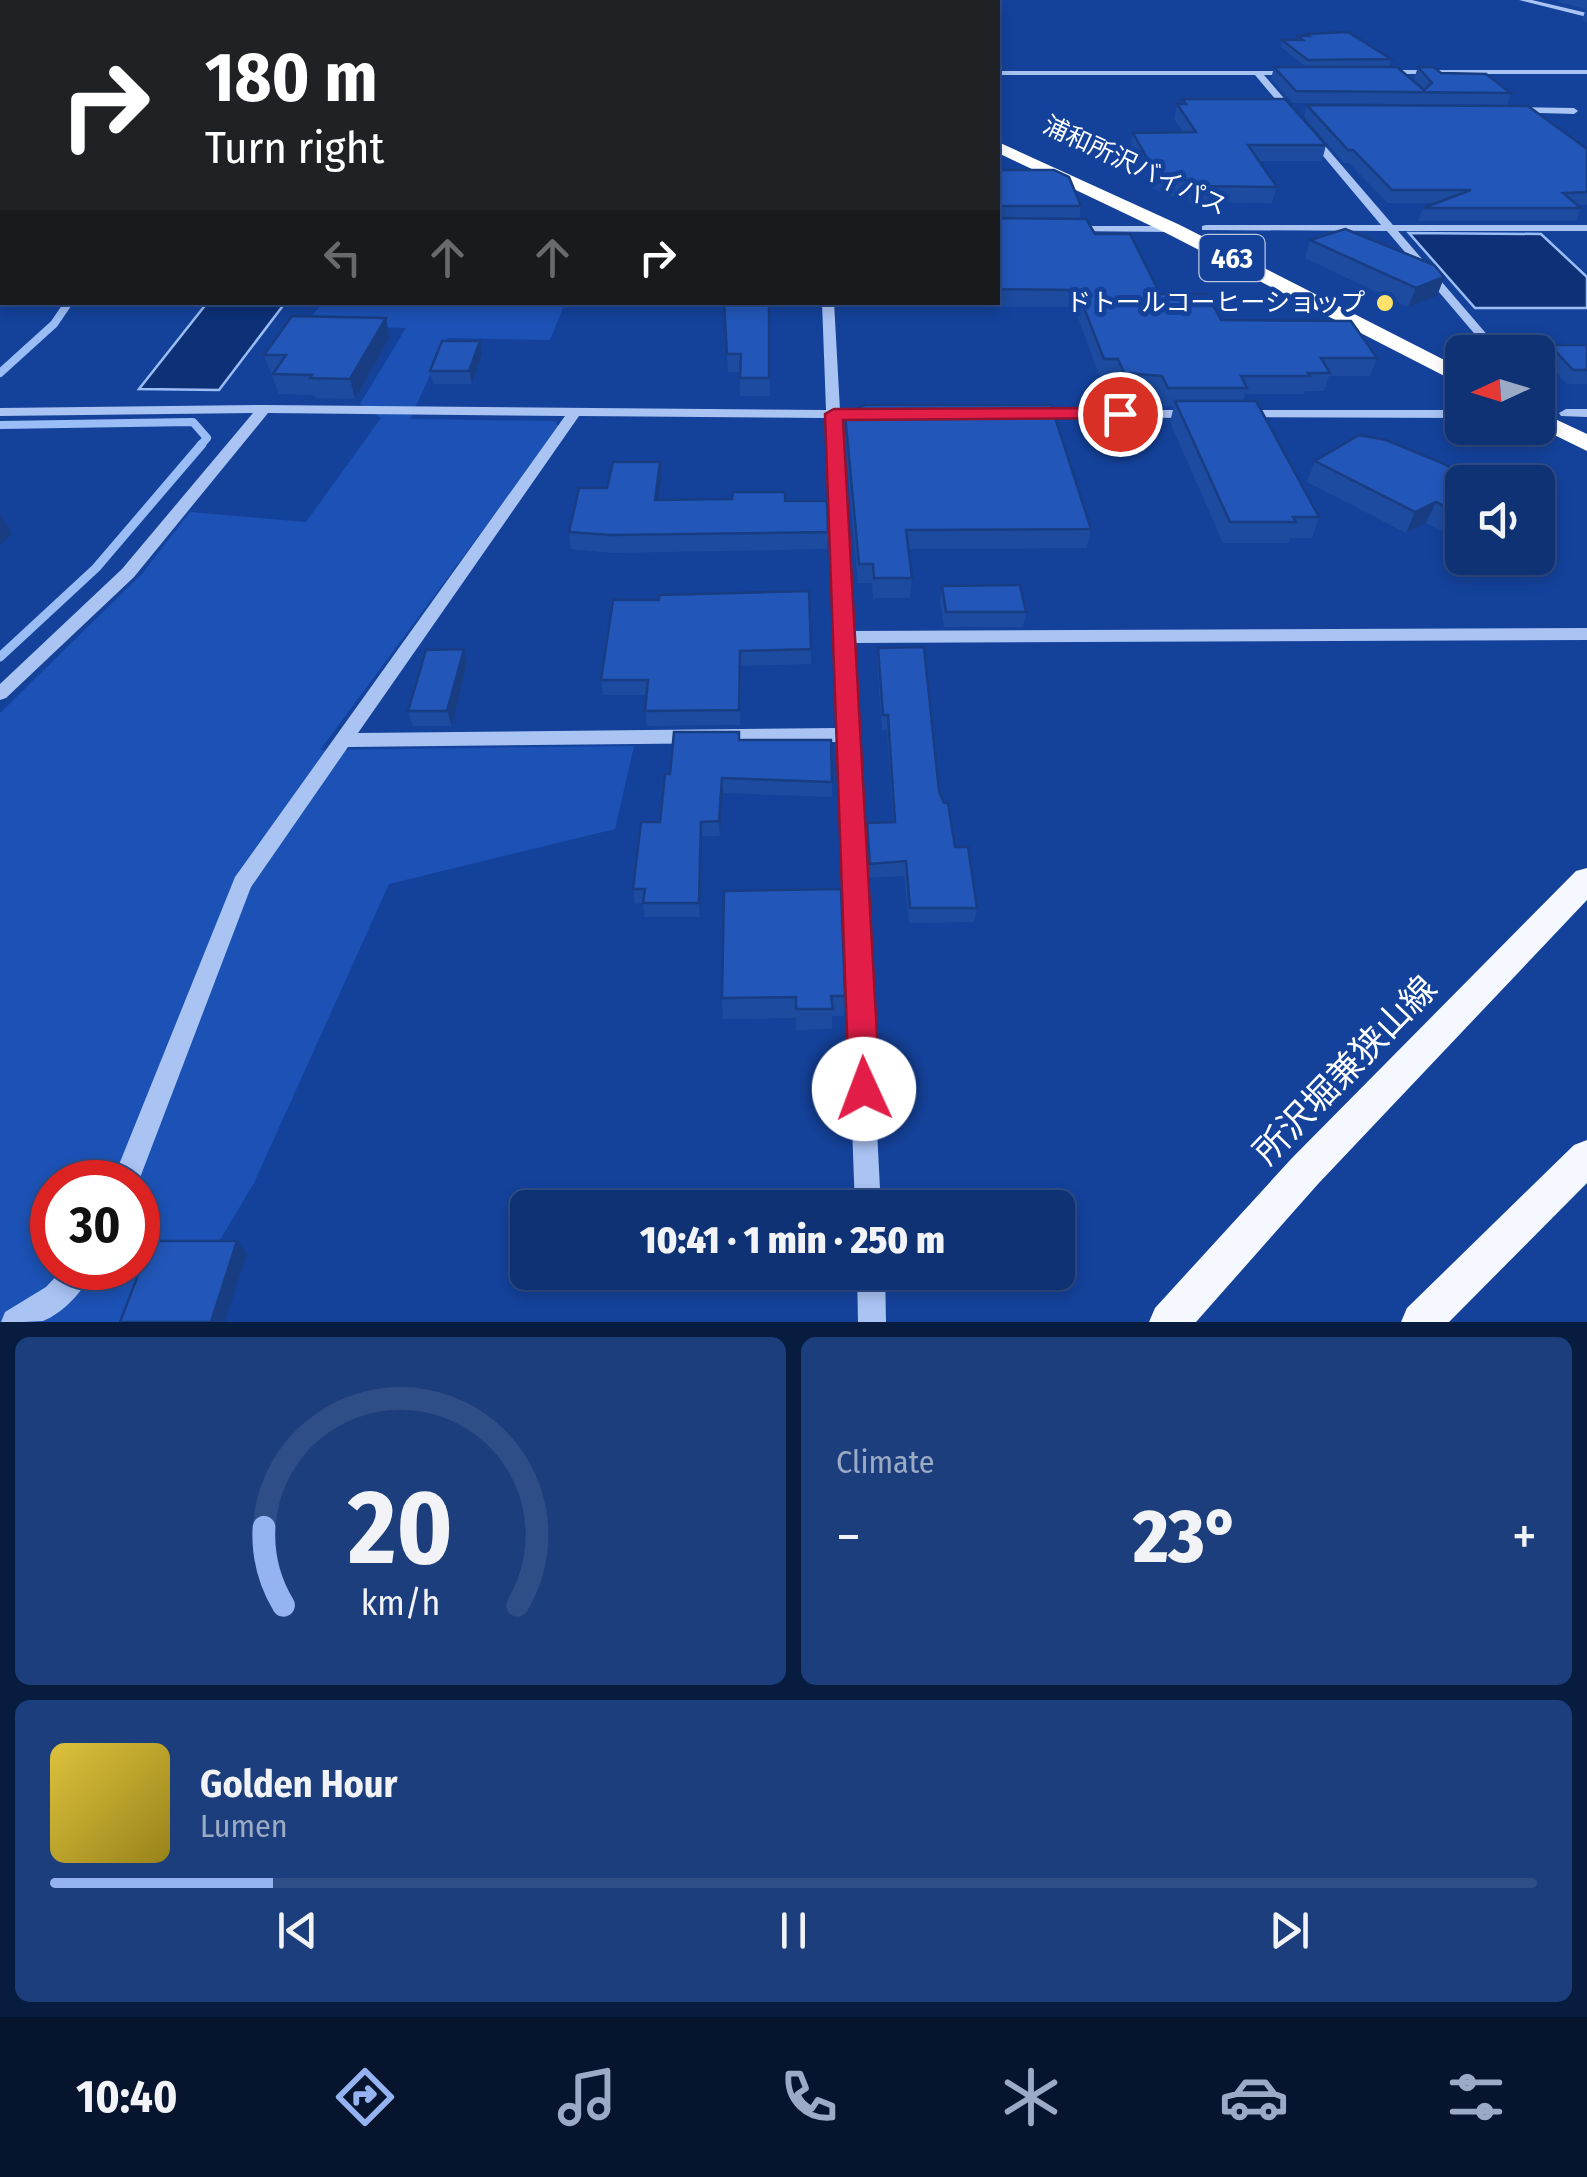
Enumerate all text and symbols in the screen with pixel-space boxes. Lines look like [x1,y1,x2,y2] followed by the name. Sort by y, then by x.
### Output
[205,36,378,120] text: 180 m
[40,40,170,170] icon: right
[1038,110,1232,222] street label: 浦和所沢バイパス
[205,121,384,175] text: Turn right
[315,230,370,285] icon: left
[420,230,475,285] icon: ahead
[525,230,580,285] icon: ahead
[630,230,685,285] icon: right
[1200,235,1264,281] road number: 463
[1066,288,1365,318] place label: ドトールコーヒーショップ
[1374,292,1396,314] marker: ドトールコーヒーショップ
[1445,335,1555,445] north arrow
[1445,335,1555,575] map controls
[1078,372,1163,457] pin
[1093,387,1148,442] icon: arrive
[1445,465,1555,575] button: sound
[1245,967,1445,1173] street label: 所沢堀兼狭山線
[812,1037,916,1141] position arrow
[30,1160,160,1290] speed limit sign: 30
[640,1217,945,1263] text: 10:41 · 1 min · 250 m
[836,1443,935,1481] text: Climate
[347,1466,453,1591] text: 20
[1133,1492,1240,1582] text: 23°
[836,1504,861,1570] text: −
[1512,1504,1537,1570] text: +
[361,1582,440,1624] text: km/h
[200,1761,398,1807] text: Golden Hour
[200,1807,288,1845] text: Lumen
[270,1903,325,1958] icon: previous
[766,1903,821,1958] icon: pause
[1262,1903,1317,1958] icon: next
[330,2062,400,2132] icon: directions
[552,2062,622,2132] icon: music
[774,2062,844,2132] icon: phone
[996,2062,1066,2132] icon: climate
[1219,2062,1289,2132] icon: car
[1441,2062,1511,2132] icon: filters
[76,2070,178,2124] text: 10:40

